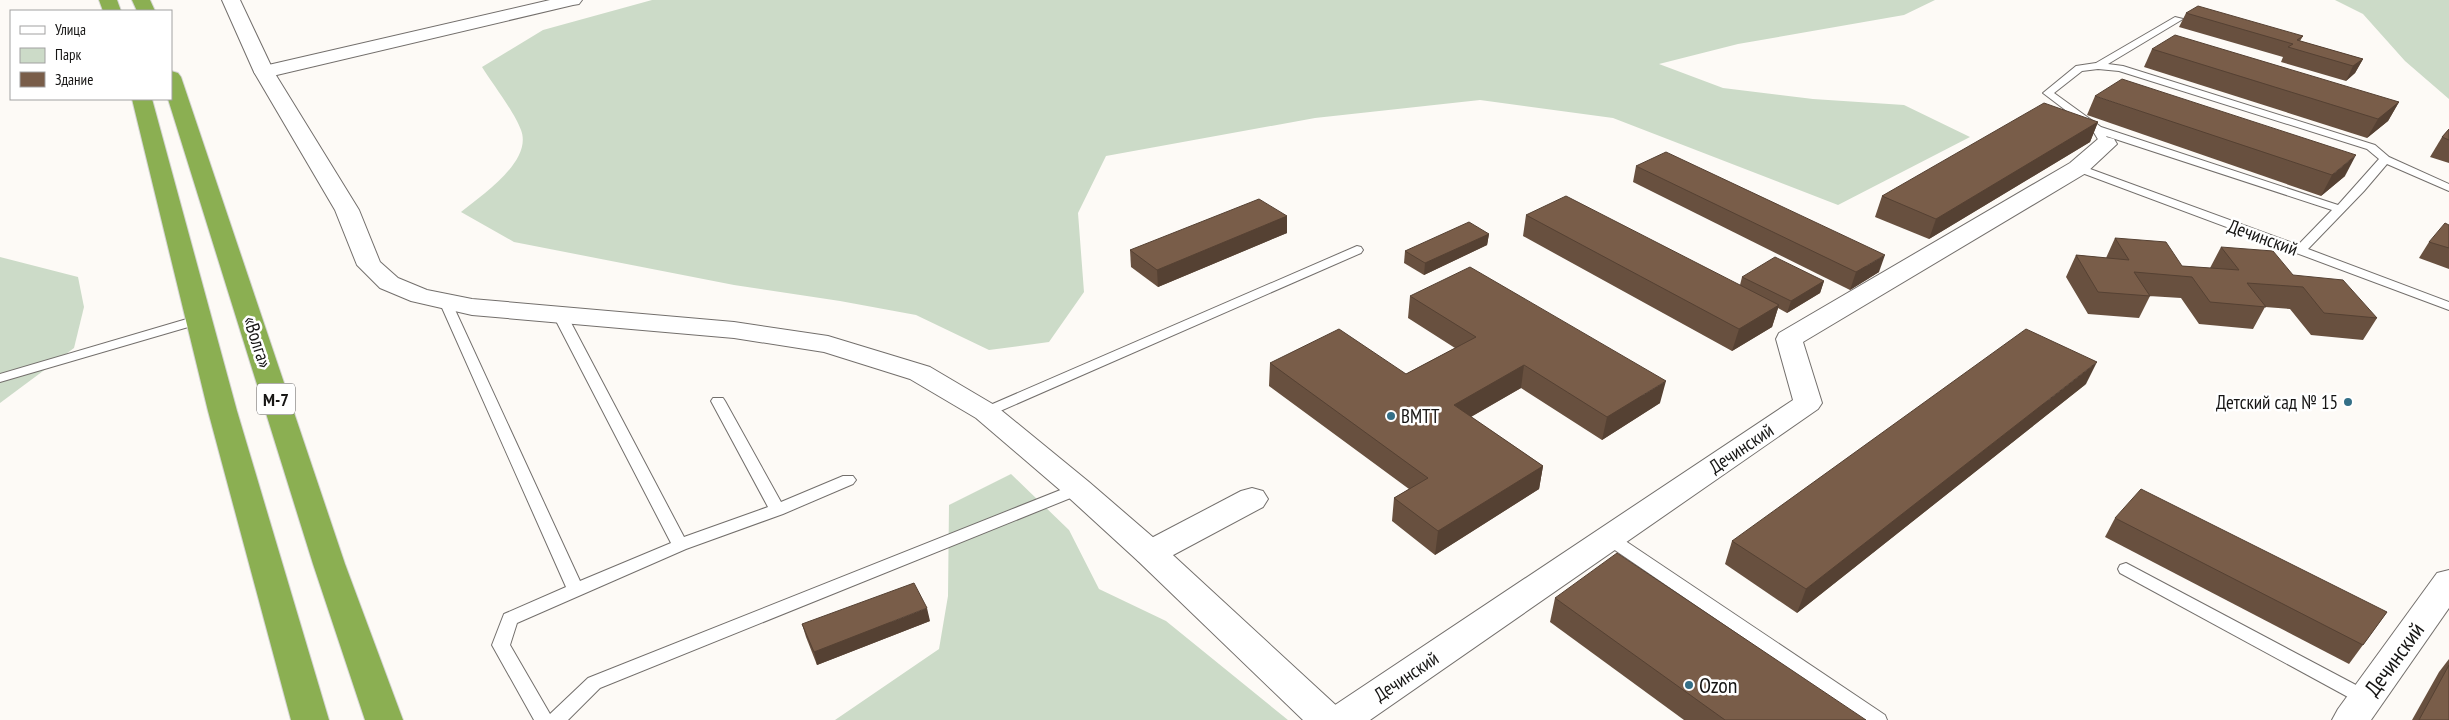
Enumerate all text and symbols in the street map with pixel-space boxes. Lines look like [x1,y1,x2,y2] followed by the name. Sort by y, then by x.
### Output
[10,10,172,100] legend
[55,20,86,39] text: Улица
[55,45,81,64] text: Парк
[55,70,93,89] text: Здание
[2225,213,2301,261] street label: Дечинский
[238,313,278,371] street label: «Волга»
[257,384,295,414] road number: М-7
[2216,390,2338,414] place label: Детский сад № 15
[2342,396,2354,408] marker: Детский сад № 15
[1401,404,1440,428] place label: ВМТТ
[1385,410,1397,422] marker: ВМТТ
[1704,418,1778,478] street label: Дечинский
[2358,617,2430,701] street label: Дечинский
[1369,646,1443,706] street label: Дечинский
[1699,671,1738,699] place label: Ozon
[1683,679,1695,691] marker: Ozon

